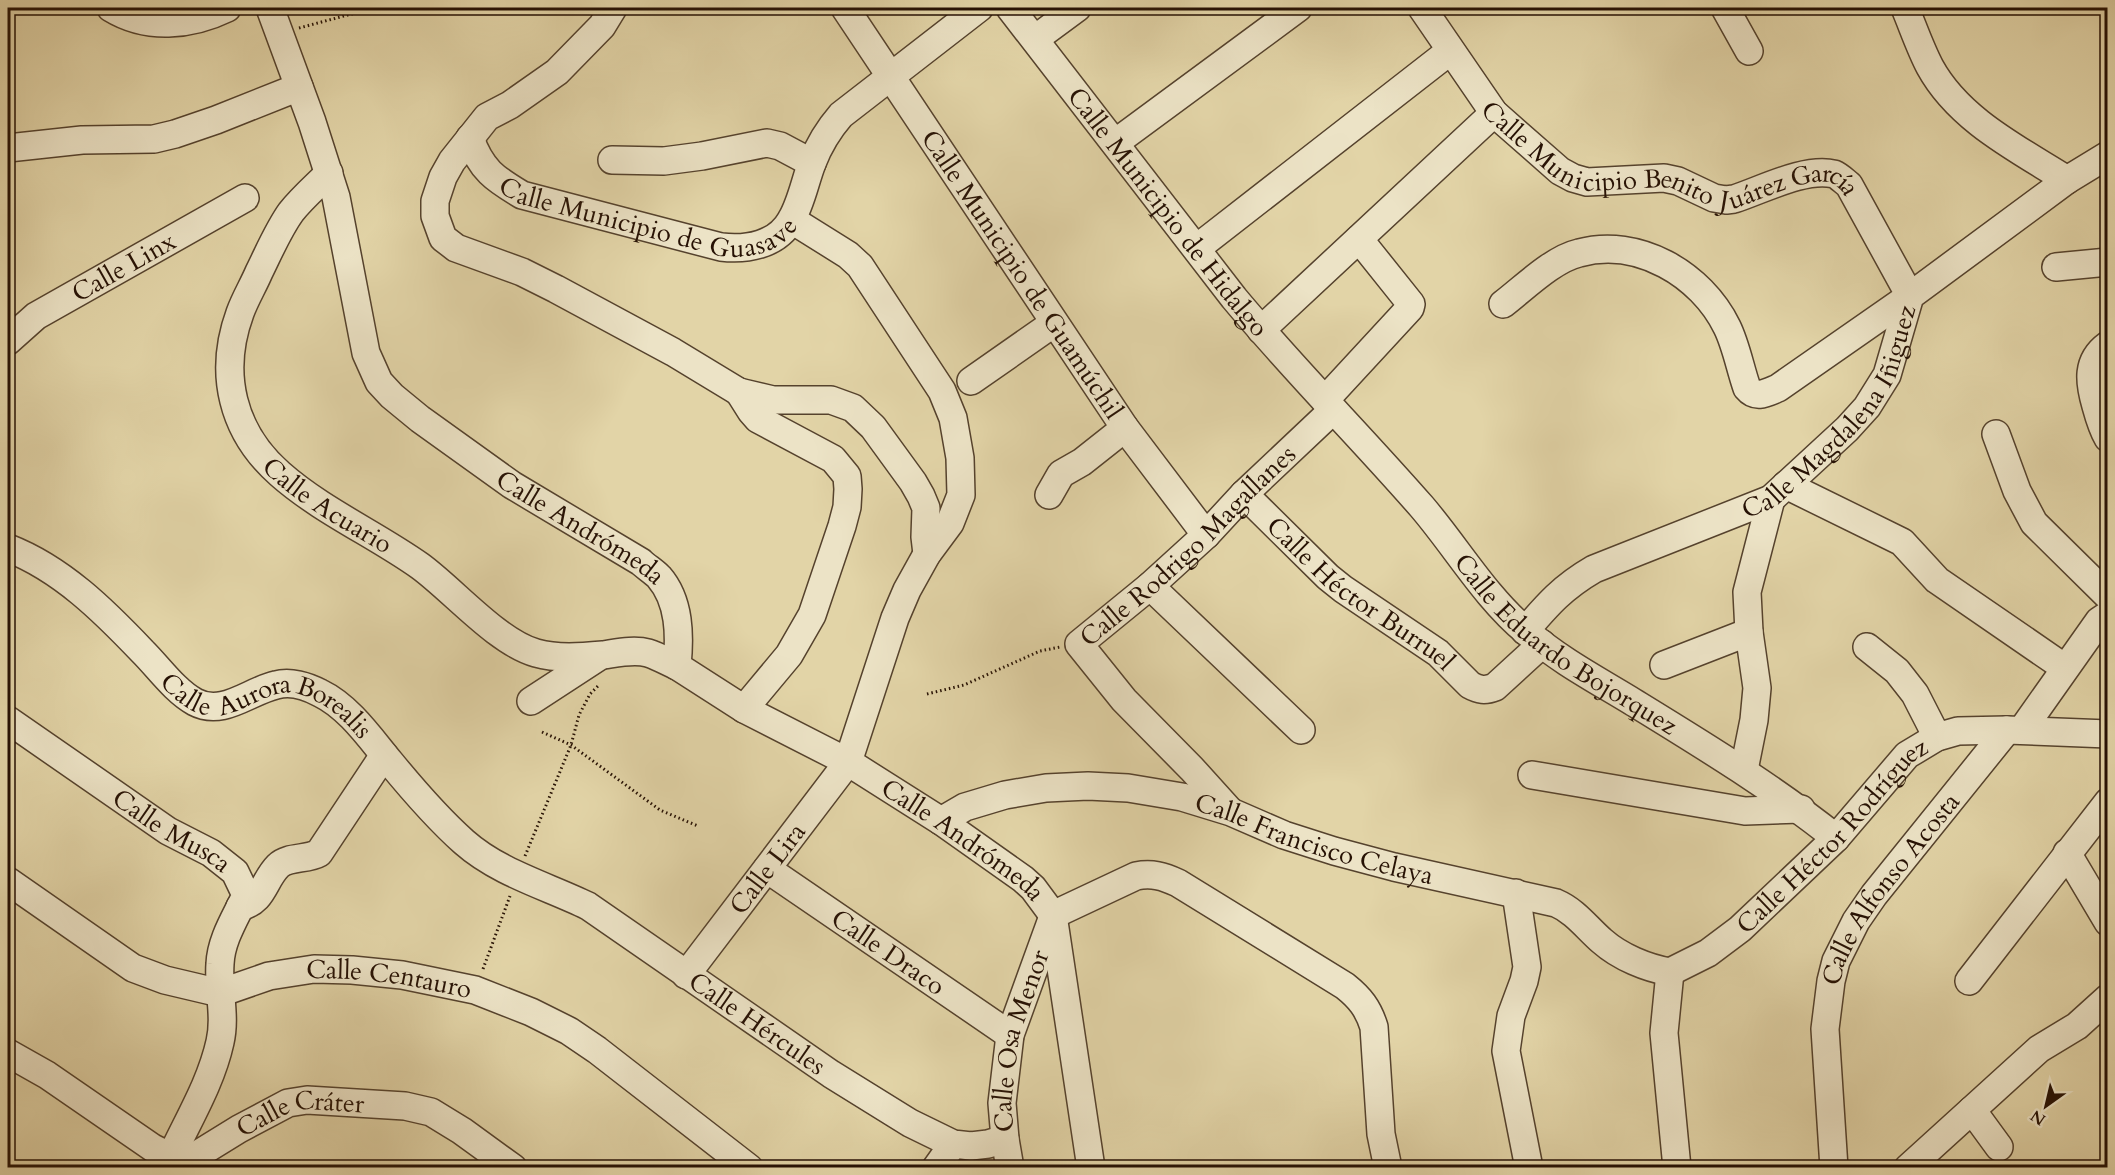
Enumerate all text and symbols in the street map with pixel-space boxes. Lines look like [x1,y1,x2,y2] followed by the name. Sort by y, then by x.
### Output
[1060,80,1277,344] street label: Calle Municipio de Hidalgo
[1473,94,1869,218] street label: Calle Municipio Benito Juárez García
[913,123,1132,426] street label: Calle Municipio de Guamúchil
[492,168,805,266] street label: Calle Municipio de Guasave
[65,223,182,310] street label: Calle Linx
[1736,300,1924,526] street label: Calle Magdalena Iñiguez
[1072,437,1303,654] street label: Calle Rodrigo Magallanes
[255,449,399,561] street label: Calle Acuario
[489,462,673,592] street label: Calle Andrómeda
[1259,509,1463,678] street label: Calle Héctor Burruel
[1446,546,1685,743] street label: Calle Eduardo Bojorquez
[153,664,381,746] street label: Calle Aurora Borealis
[1728,729,1934,941] street label: Calle Héctor Rodríguez
[875,770,1054,908] street label: Calle Andrómeda
[106,780,239,880] street label: Calle Musca
[1191,785,1437,893] street label: Calle Francisco Celaya
[1813,785,1967,989] street label: Calle Alfonso Acosta
[721,815,813,922] street label: Calle Lira
[824,901,952,1003] street label: Calle Draco
[984,944,1057,1134] street label: Calle Osa Menor
[306,951,475,1006] street label: Calle Centauro
[682,963,833,1083] street label: Calle Hércules
[2016,1076,2076,1136] north arrow
[230,1082,366,1145] street label: Calle Cráter
[2026,1105,2050,1131] text: N

